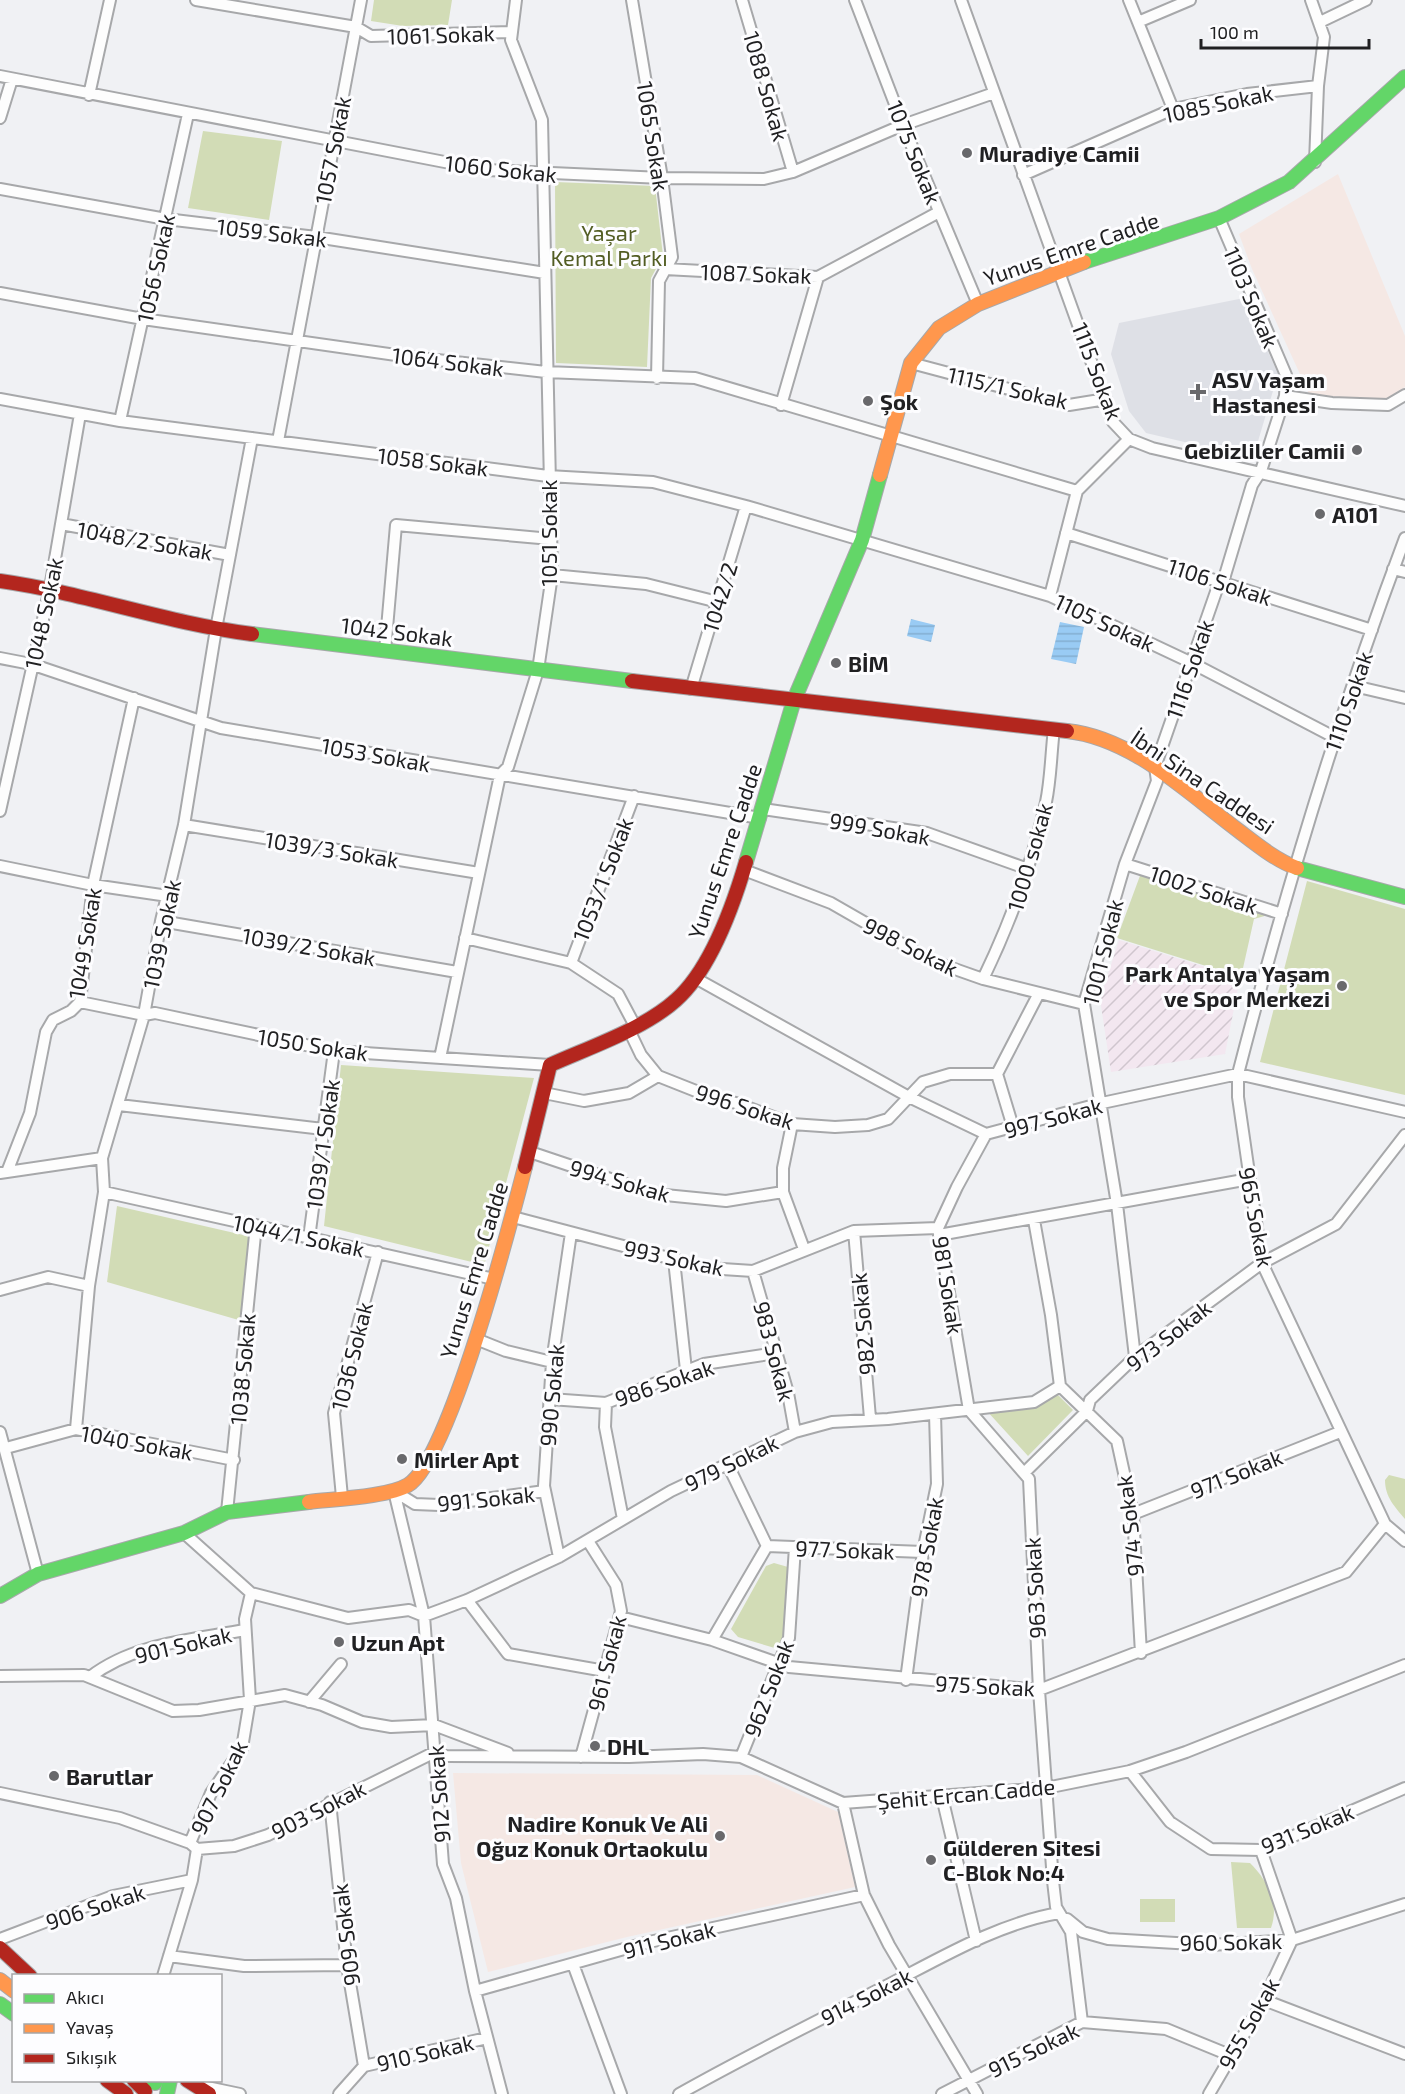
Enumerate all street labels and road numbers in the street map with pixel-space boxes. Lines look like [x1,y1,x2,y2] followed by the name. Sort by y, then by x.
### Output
[387,19,495,49] street label: 1061 Sokak
[739,28,795,144] street label: 1088 Sokak
[633,79,675,193] street label: 1065 Sokak
[1161,79,1275,127] street label: 1085 Sokak
[309,94,355,206] street label: 1057 Sokak
[882,96,948,208] street label: 1075 Sokak
[444,149,558,187] street label: 1060 Sokak
[980,206,1162,290] street label: Yunus Emre Cadde
[131,211,179,325] street label: 1056 Sokak
[216,212,328,252] street label: 1059 Sokak
[1219,243,1285,351] street label: 1103 Sokak
[700,258,812,288] street label: 1087 Sokak
[1068,319,1128,423] street label: 1115 Sokak
[391,341,505,381] street label: 1064 Sokak
[945,361,1071,413] street label: 1115/1 Sokak
[376,441,490,481] street label: 1058 Sokak
[535,480,561,586] street label: 1051 Sokak
[75,515,215,565] street label: 1048/2 Sokak
[1165,552,1275,610] street label: 1106 Sokak
[19,555,67,671] street label: 1048 Sokak
[696,559,742,635] street label: 1042/2
[1051,588,1159,656] street label: 1105 Sokak
[340,611,454,651] street label: 1042 Sokak
[1160,616,1218,722] street label: 1116 Sokak
[1319,648,1377,754] street label: 1110 Sokak
[1126,723,1280,839] street label: İbni Sina Caddesi
[319,732,433,776] street label: 1053 Sokak
[682,760,766,942] street label: Yunus Emre Cadde
[1001,800,1057,914] street label: 1000 sokak
[828,806,932,850] street label: 999 Sokak
[566,813,638,945] street label: 1053/1 Sokak
[263,826,401,872] street label: 1039/3 Sokak
[1147,859,1261,919] street label: 1002 Sokak
[137,877,185,991] street label: 1039 Sokak
[62,885,106,1001] street label: 1049 Sokak
[1076,896,1128,1008] street label: 1001 Sokak
[859,911,963,981] street label: 998 Sokak
[240,921,378,971] street label: 1039/2 Sokak
[256,1022,370,1066] street label: 1050 Sokak
[300,1077,344,1211] street label: 1039/1 Sokak
[692,1078,798,1134] street label: 996 Sokak
[1001,1091,1105,1143] street label: 997 Sokak
[567,1153,673,1207] street label: 994 Sokak
[1235,1165,1279,1269] street label: 965 Sokak
[434,1178,512,1362] street label: Yunus Emre Cadde
[231,1208,367,1262] street label: 1044/1 Sokak
[622,1234,726,1280] street label: 993 Sokak
[928,1234,970,1336] street label: 981 Sokak
[845,1272,879,1376] street label: 982 Sokak
[1120,1294,1216,1376] street label: 973 Sokak
[749,1298,801,1404] street label: 983 Sokak
[325,1299,377,1413] street label: 1036 Sokak
[224,1312,260,1426] street label: 1038 Sokak
[534,1343,568,1447] street label: 990 Sokak
[611,1353,717,1411] street label: 986 Sokak
[79,1419,195,1465] street label: 1040 Sokak
[680,1428,782,1496] street label: 979 Sokak
[1186,1443,1286,1503] street label: 971 Sokak
[1110,1474,1148,1578] street label: 974 Sokak
[436,1480,536,1516] street label: 991 Sokak
[904,1495,948,1599] street label: 978 Sokak
[795,1534,895,1564] street label: 977 Sokak
[1018,1537,1050,1639] street label: 963 Sokak
[582,1612,630,1714] street label: 961 Sokak
[132,1620,234,1668] street label: 901 Sokak
[738,1636,798,1740] street label: 962 Sokak
[934,1669,1036,1701] street label: 975 Sokak
[184,1736,252,1838] street label: 907 Sokak
[422,1744,454,1844] street label: 912 Sokak
[876,1772,1056,1816] street label: Şehit Ercan Cadde
[267,1774,369,1844] street label: 903 Sokak
[1257,1798,1357,1858] street label: 931 Sokak
[42,1878,148,1934] street label: 906 Sokak
[326,1882,364,1988] street label: 909 Sokak
[620,1915,718,1963] street label: 911 Sokak
[1179,1927,1283,1955] street label: 960 Sokak
[816,1962,916,2030] street label: 914 Sokak
[1212,1973,1284,2073] street label: 955 Sokak
[984,2016,1082,2082] street label: 915 Sokak
[374,2028,476,2076] street label: 910 Sokak

